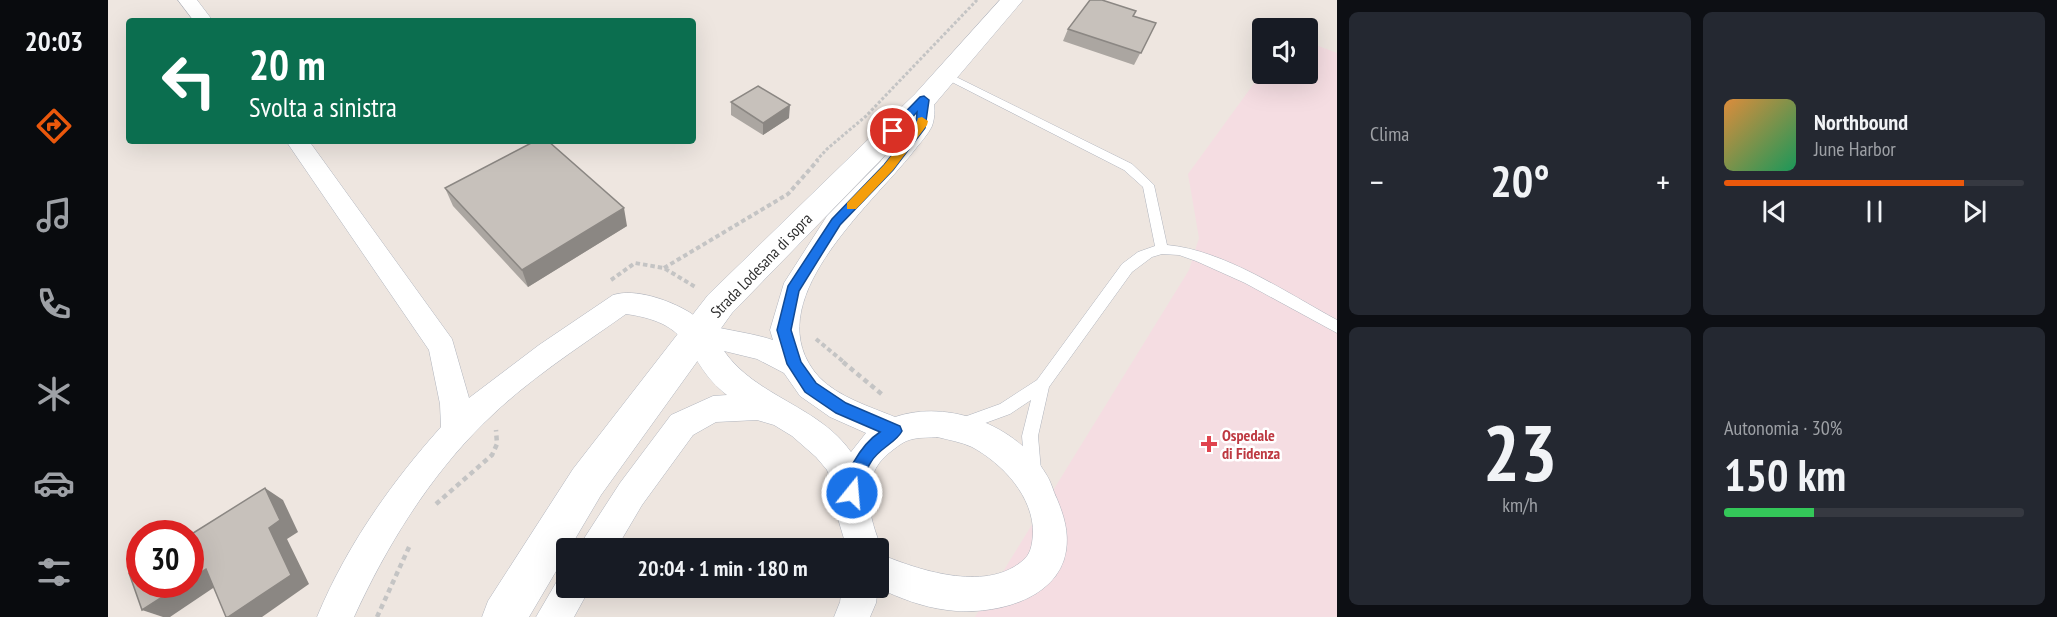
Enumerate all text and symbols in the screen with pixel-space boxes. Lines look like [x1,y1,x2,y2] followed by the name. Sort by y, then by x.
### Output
[1252,18,1318,84] map controls
[1252,18,1318,84] button: sound
[25,24,83,58] text: 20:03
[249,37,326,92] text: 20 m
[150,42,228,120] icon: left
[249,90,397,124] text: Svolta a sinistra
[33,105,75,147] icon: directions
[867,105,918,156] pin
[1814,108,1908,136] text: Northbound
[876,114,909,147] icon: arrive
[1370,121,1409,147] text: Clima
[1814,136,1896,162] text: June Harbor
[1490,151,1550,209] text: 20°
[1370,160,1384,203] text: −
[1656,160,1670,203] text: +
[33,194,75,236] icon: music
[1758,195,1791,228] icon: previous
[1858,195,1891,228] icon: pause
[1958,195,1991,228] icon: next
[706,209,816,321] street label: Strada Lodesana di sopra
[33,283,75,325] icon: phone
[33,373,75,415] icon: climate
[1483,402,1557,503] text: 23
[1724,415,1842,441] text: Autonomia · 30%
[1222,425,1281,463] place label: Ospedale di Fidenza
[1200,435,1218,453] marker: Ospedale di Fidenza
[1724,445,1846,503] text: 150 km
[820,461,884,525] position arrow
[33,462,75,504] icon: car
[1502,492,1538,518] text: km/h
[126,520,204,598] speed limit sign: 30
[33,551,75,593] icon: filters
[637,554,808,582] text: 20:04 · 1 min · 180 m

